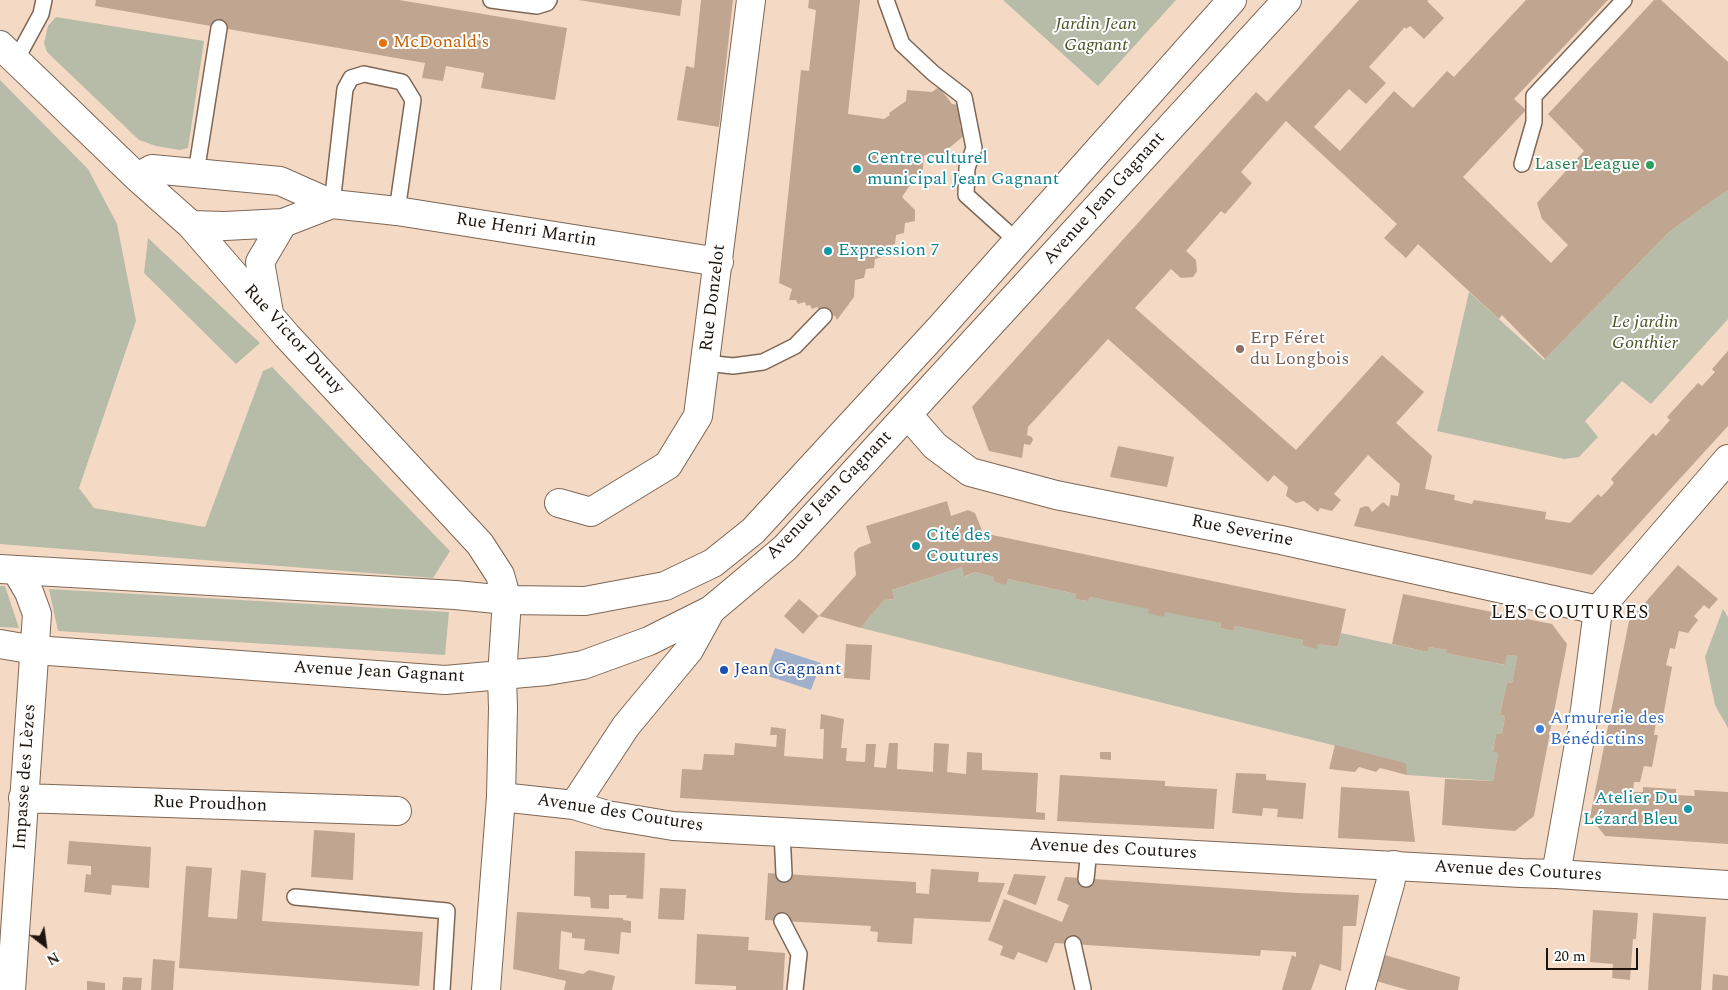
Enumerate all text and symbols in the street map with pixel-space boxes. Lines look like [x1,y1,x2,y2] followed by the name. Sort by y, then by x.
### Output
[1055,14,1137,56] park label: Jardin Jean Gagnant
[393,32,489,54] place label: McDonald's
[377,37,389,49] marker: McDonald's
[1040,128,1170,270] street label: Avenue Jean Gagnant
[867,148,1059,190] place label: Centre culturel municipal Jean Gagnant
[1534,154,1640,176] place label: Laser League
[1644,159,1656,171] marker: Laser League
[851,163,863,175] marker: Centre culturel municipal Jean Gagnant
[454,209,598,253] street label: Rue Henri Martin
[838,240,939,262] place label: Expression 7
[697,243,731,353] street label: Rue Donzelot
[822,245,834,257] marker: Expression 7
[238,281,348,399] street label: Rue Victor Duruy
[1612,312,1678,354] park label: Le jardin Gonthier
[1250,328,1349,370] place label: Erp Féret du Longbois
[1234,343,1246,355] marker: Erp Féret du Longbois
[763,427,897,565] street label: Avenue Jean Gagnant
[1189,512,1295,552] street label: Rue Severine
[926,525,999,568] place label: Cité des Coutures
[910,540,922,552] marker: Cité des Coutures
[1489,603,1651,625] district label: LES COUTURES
[293,658,465,688] street label: Avenue Jean Gagnant
[734,659,841,681] place label: Jean Gagnant
[718,664,730,676] marker: Jean Gagnant
[10,703,42,851] street label: Impasse des Lèzes
[1550,708,1665,751] place label: Armurerie des Bénédictins
[1534,723,1546,735] marker: Armurerie des Bénédictins
[1583,788,1678,831] place label: Atelier Du Lézard Bleu
[535,790,705,838] street label: Avenue des Coutures
[153,792,267,818] street label: Rue Proudhon
[1682,803,1694,815] marker: Atelier Du Lézard Bleu
[1029,835,1197,865] street label: Avenue des Coutures
[1434,857,1602,887] street label: Avenue des Coutures
[20,920,70,970] north arrow
[1548,938,1640,970] scale bar
[1554,945,1586,968] text: 20 m
[43,946,63,970] text: N

